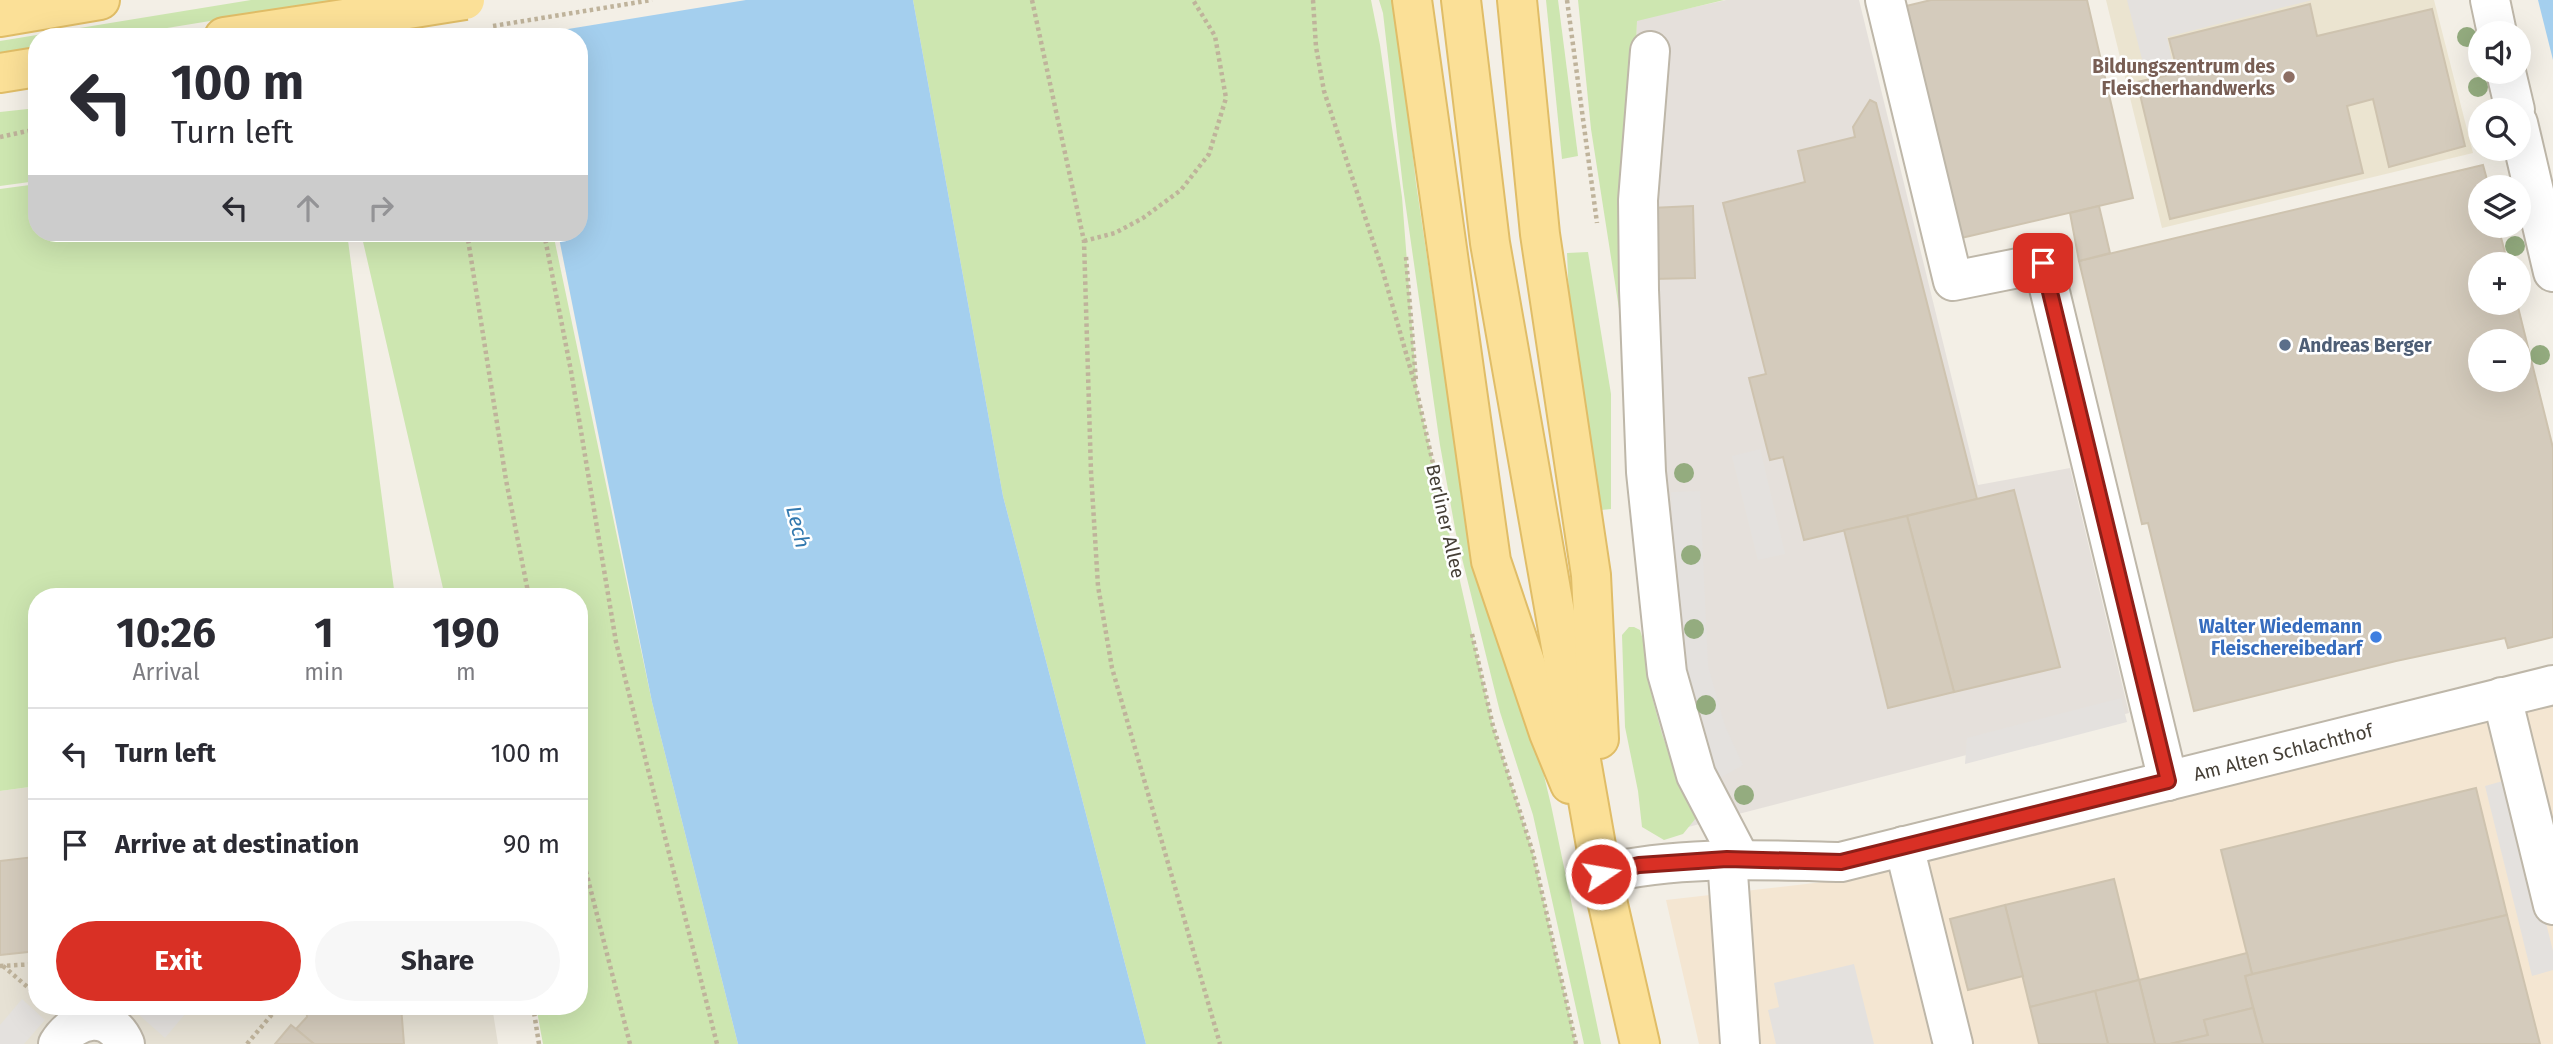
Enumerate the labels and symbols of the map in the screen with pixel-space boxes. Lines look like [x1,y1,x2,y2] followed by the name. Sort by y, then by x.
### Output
[2092,55,2275,100] place label: Bildungszentrum des Fleischerhandwerks
[2281,69,2297,85] marker: Bildungszentrum des Fleischerhandwerks
[2013,233,2073,293] pin
[2298,334,2432,357] place label: Andreas Berger
[2277,337,2293,353] marker: Andreas Berger
[1421,462,1470,581] street label: Berliner Allee
[780,503,816,551] water label: Lech
[2199,615,2364,660] place label: Walter Wiedemann Fleischereibedarf
[2368,629,2384,645] marker: Walter Wiedemann Fleischereibedarf
[2191,719,2377,786] street label: Am Alten Schlachthof
[1564,837,1638,911] position arrow

